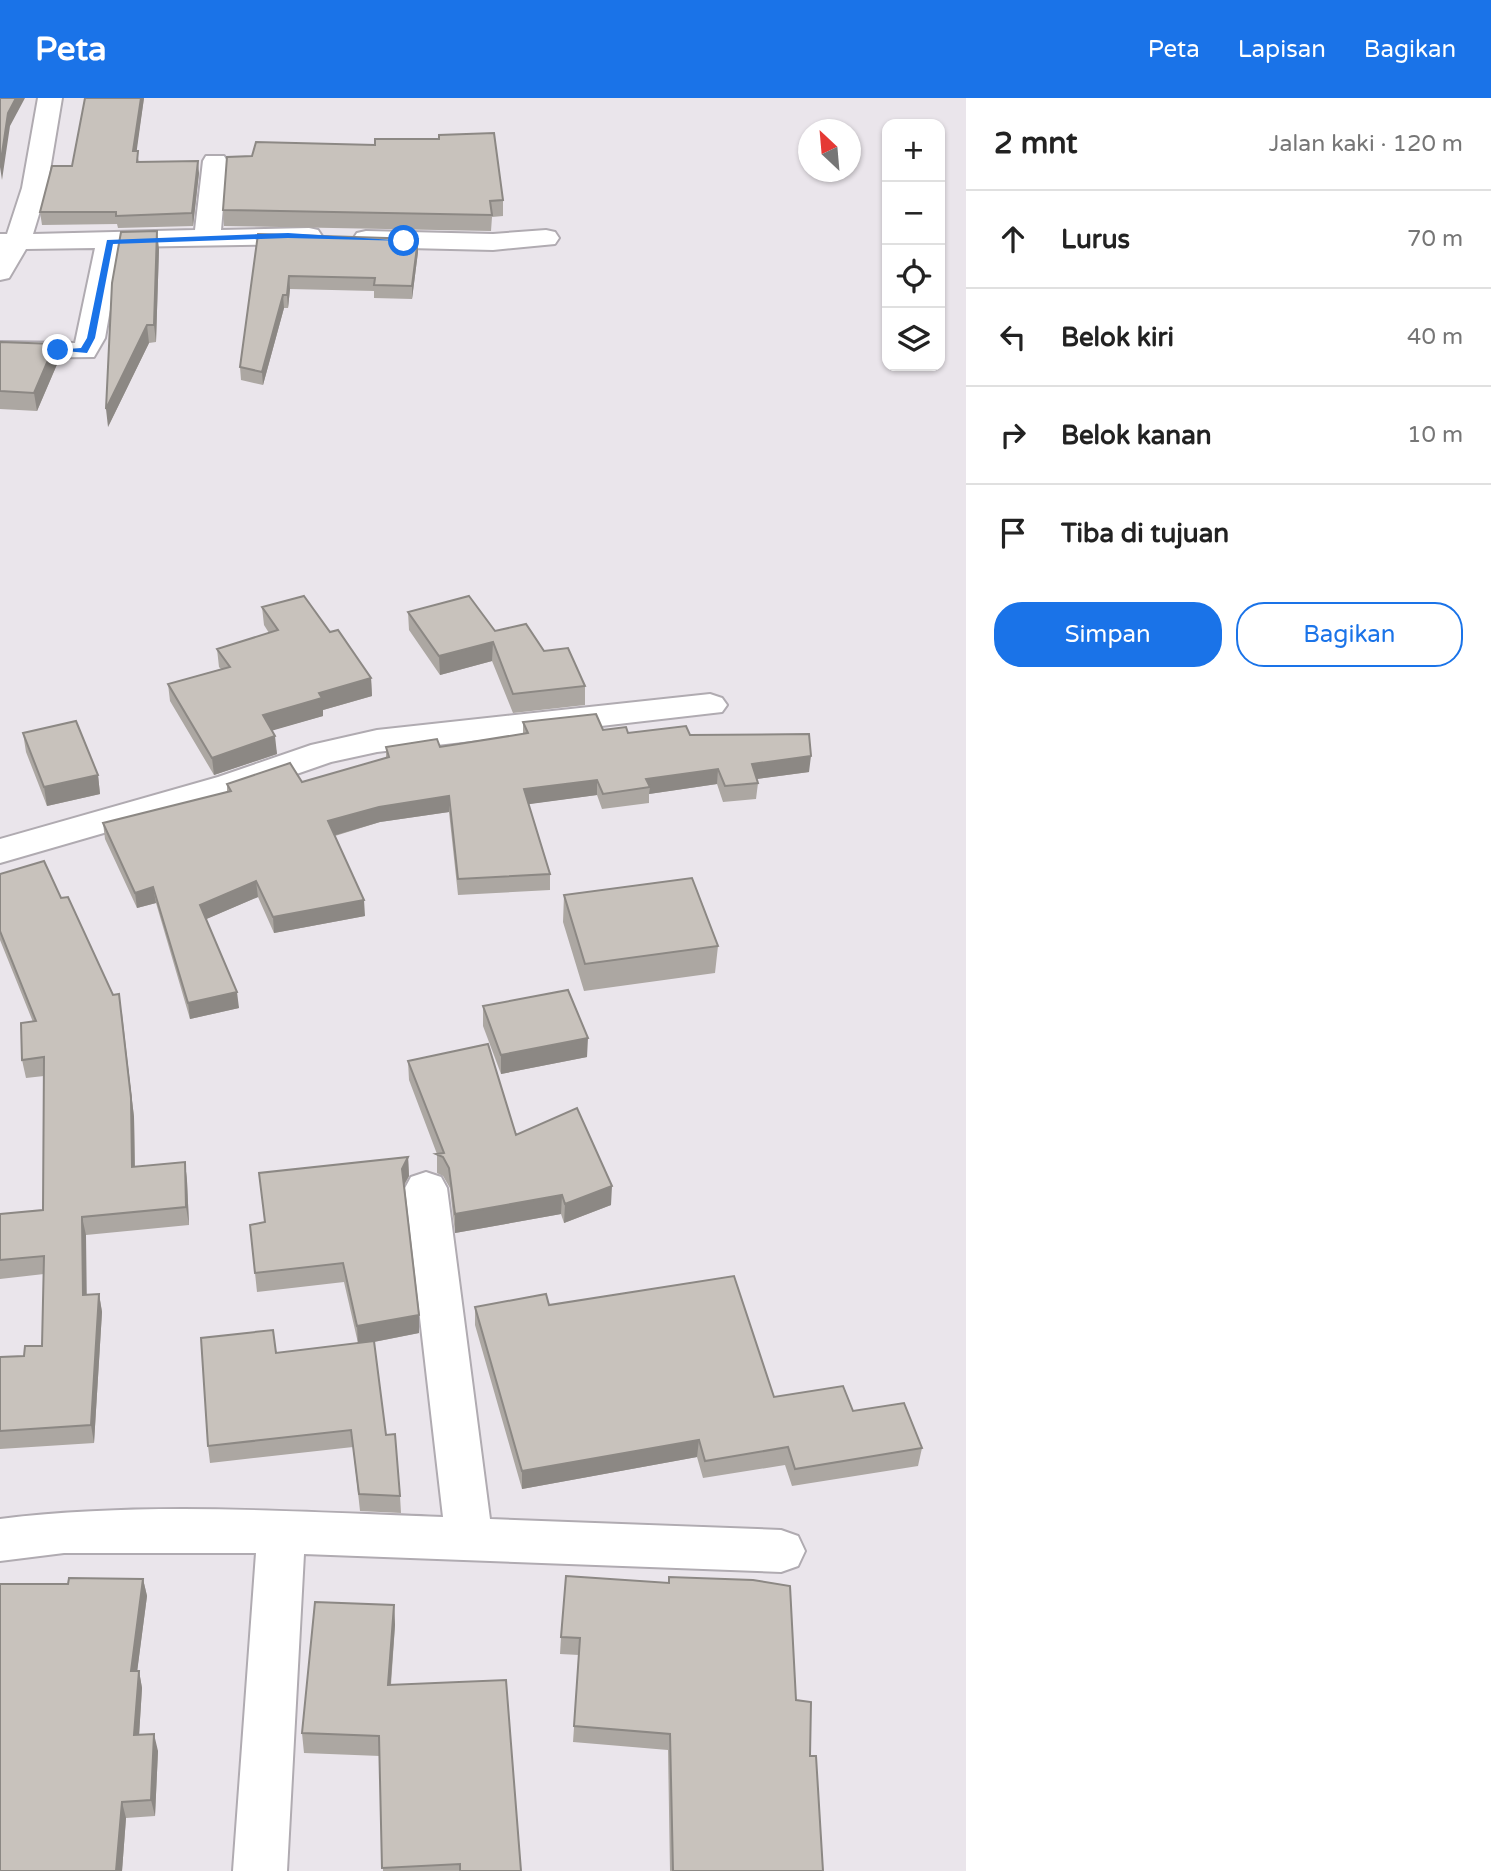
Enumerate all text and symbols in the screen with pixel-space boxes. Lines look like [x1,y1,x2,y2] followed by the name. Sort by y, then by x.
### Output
[35,30,107,69] text: Peta
[1148,35,1200,64] text: Peta
[1238,35,1326,64] text: Lapisan
[1364,35,1456,64] text: Bagikan
[798,119,861,182] north arrow
[882,119,945,371] map controls
[882,119,945,182] button: +
[994,125,1078,162] text: 2 mnt
[1269,130,1463,158] text: Jalan kaki · 120 m
[882,182,945,245] button: −
[994,220,1032,258] icon: ahead
[1061,224,1130,255] text: Lurus
[388,225,419,256] route start
[1407,225,1463,253] text: 70 m
[882,245,945,308] button: locate
[882,308,945,371] button: layers
[994,318,1032,356] icon: left
[1061,322,1174,353] text: Belok kiri
[1407,323,1463,351] text: 40 m
[42,334,73,365] route end
[994,416,1032,454] icon: right
[1061,420,1212,451] text: Belok kanan
[1407,421,1463,449] text: 10 m
[994,514,1032,552] icon: arrive
[1061,518,1229,549] text: Tiba di tujuan
[994,602,1222,667] button: Simpan
[1236,602,1463,667] button: Bagikan

